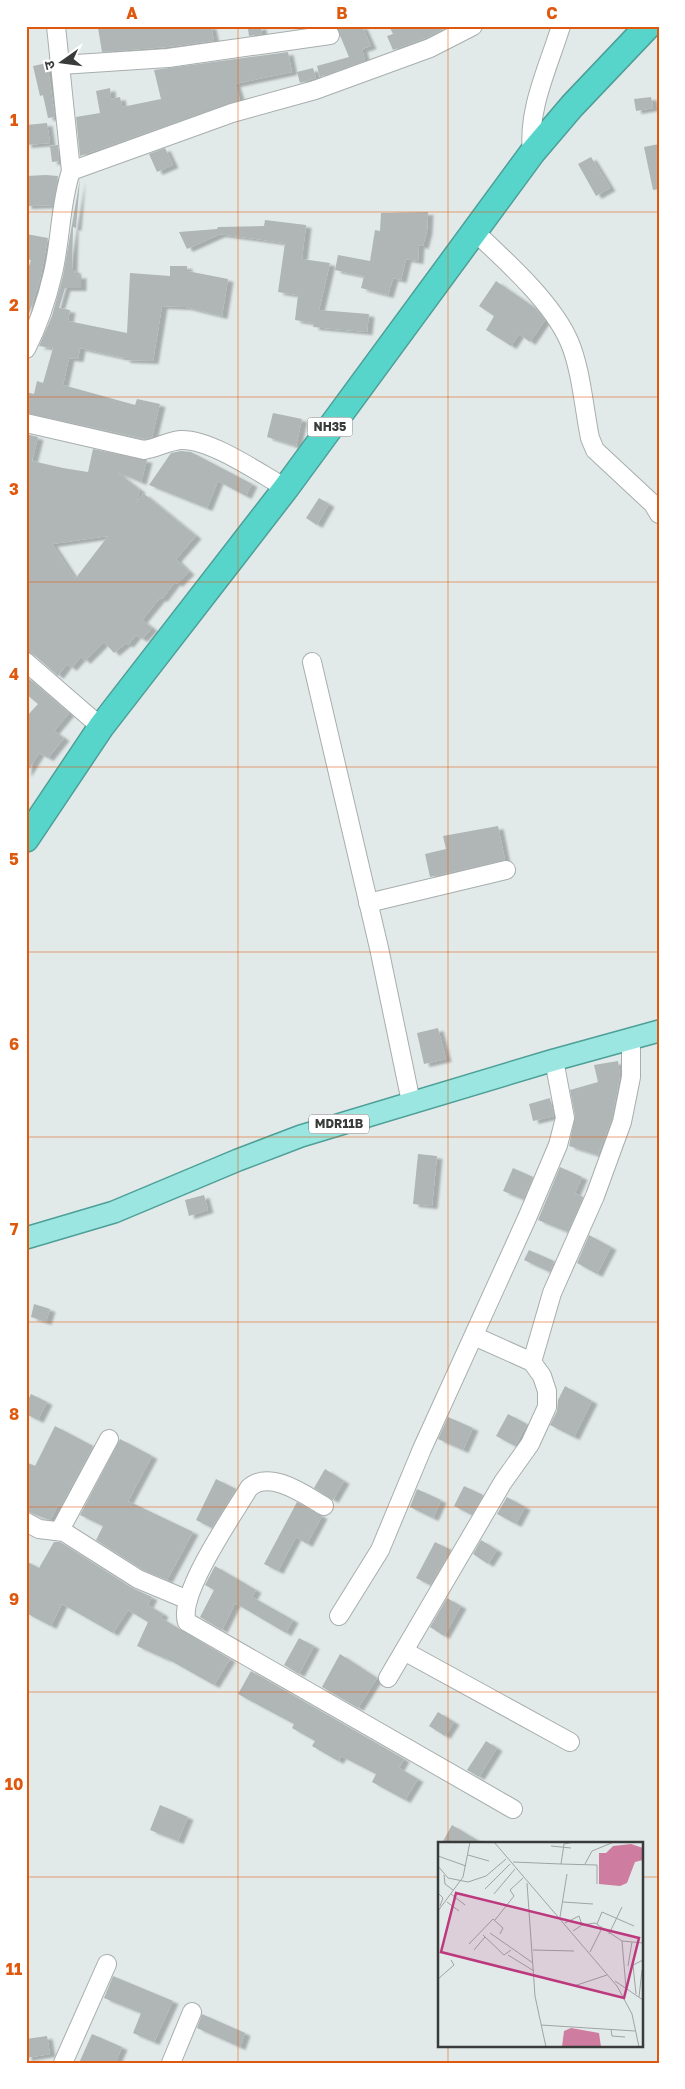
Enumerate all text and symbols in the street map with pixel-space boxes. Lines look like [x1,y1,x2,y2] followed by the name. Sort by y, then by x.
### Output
[126,3,138,23] text: A
[336,3,348,23] text: B
[546,3,558,23] text: C
[38,38,88,88] north arrow
[39,58,58,71] text: उ
[10,110,18,130] text: 1
[9,295,19,315] text: 2
[308,418,352,437] road number: NH35
[9,479,19,499] text: 3
[9,664,19,684] text: 4
[9,849,19,869] text: 5
[9,1034,19,1054] text: 6
[309,1114,369,1134] road number: MDR11B
[10,1219,19,1239] text: 7
[9,1404,19,1424] text: 8
[9,1589,19,1609] text: 9
[5,1774,23,1794] text: 10
[438,1842,642,2046] inset map
[6,1959,22,1979] text: 11

